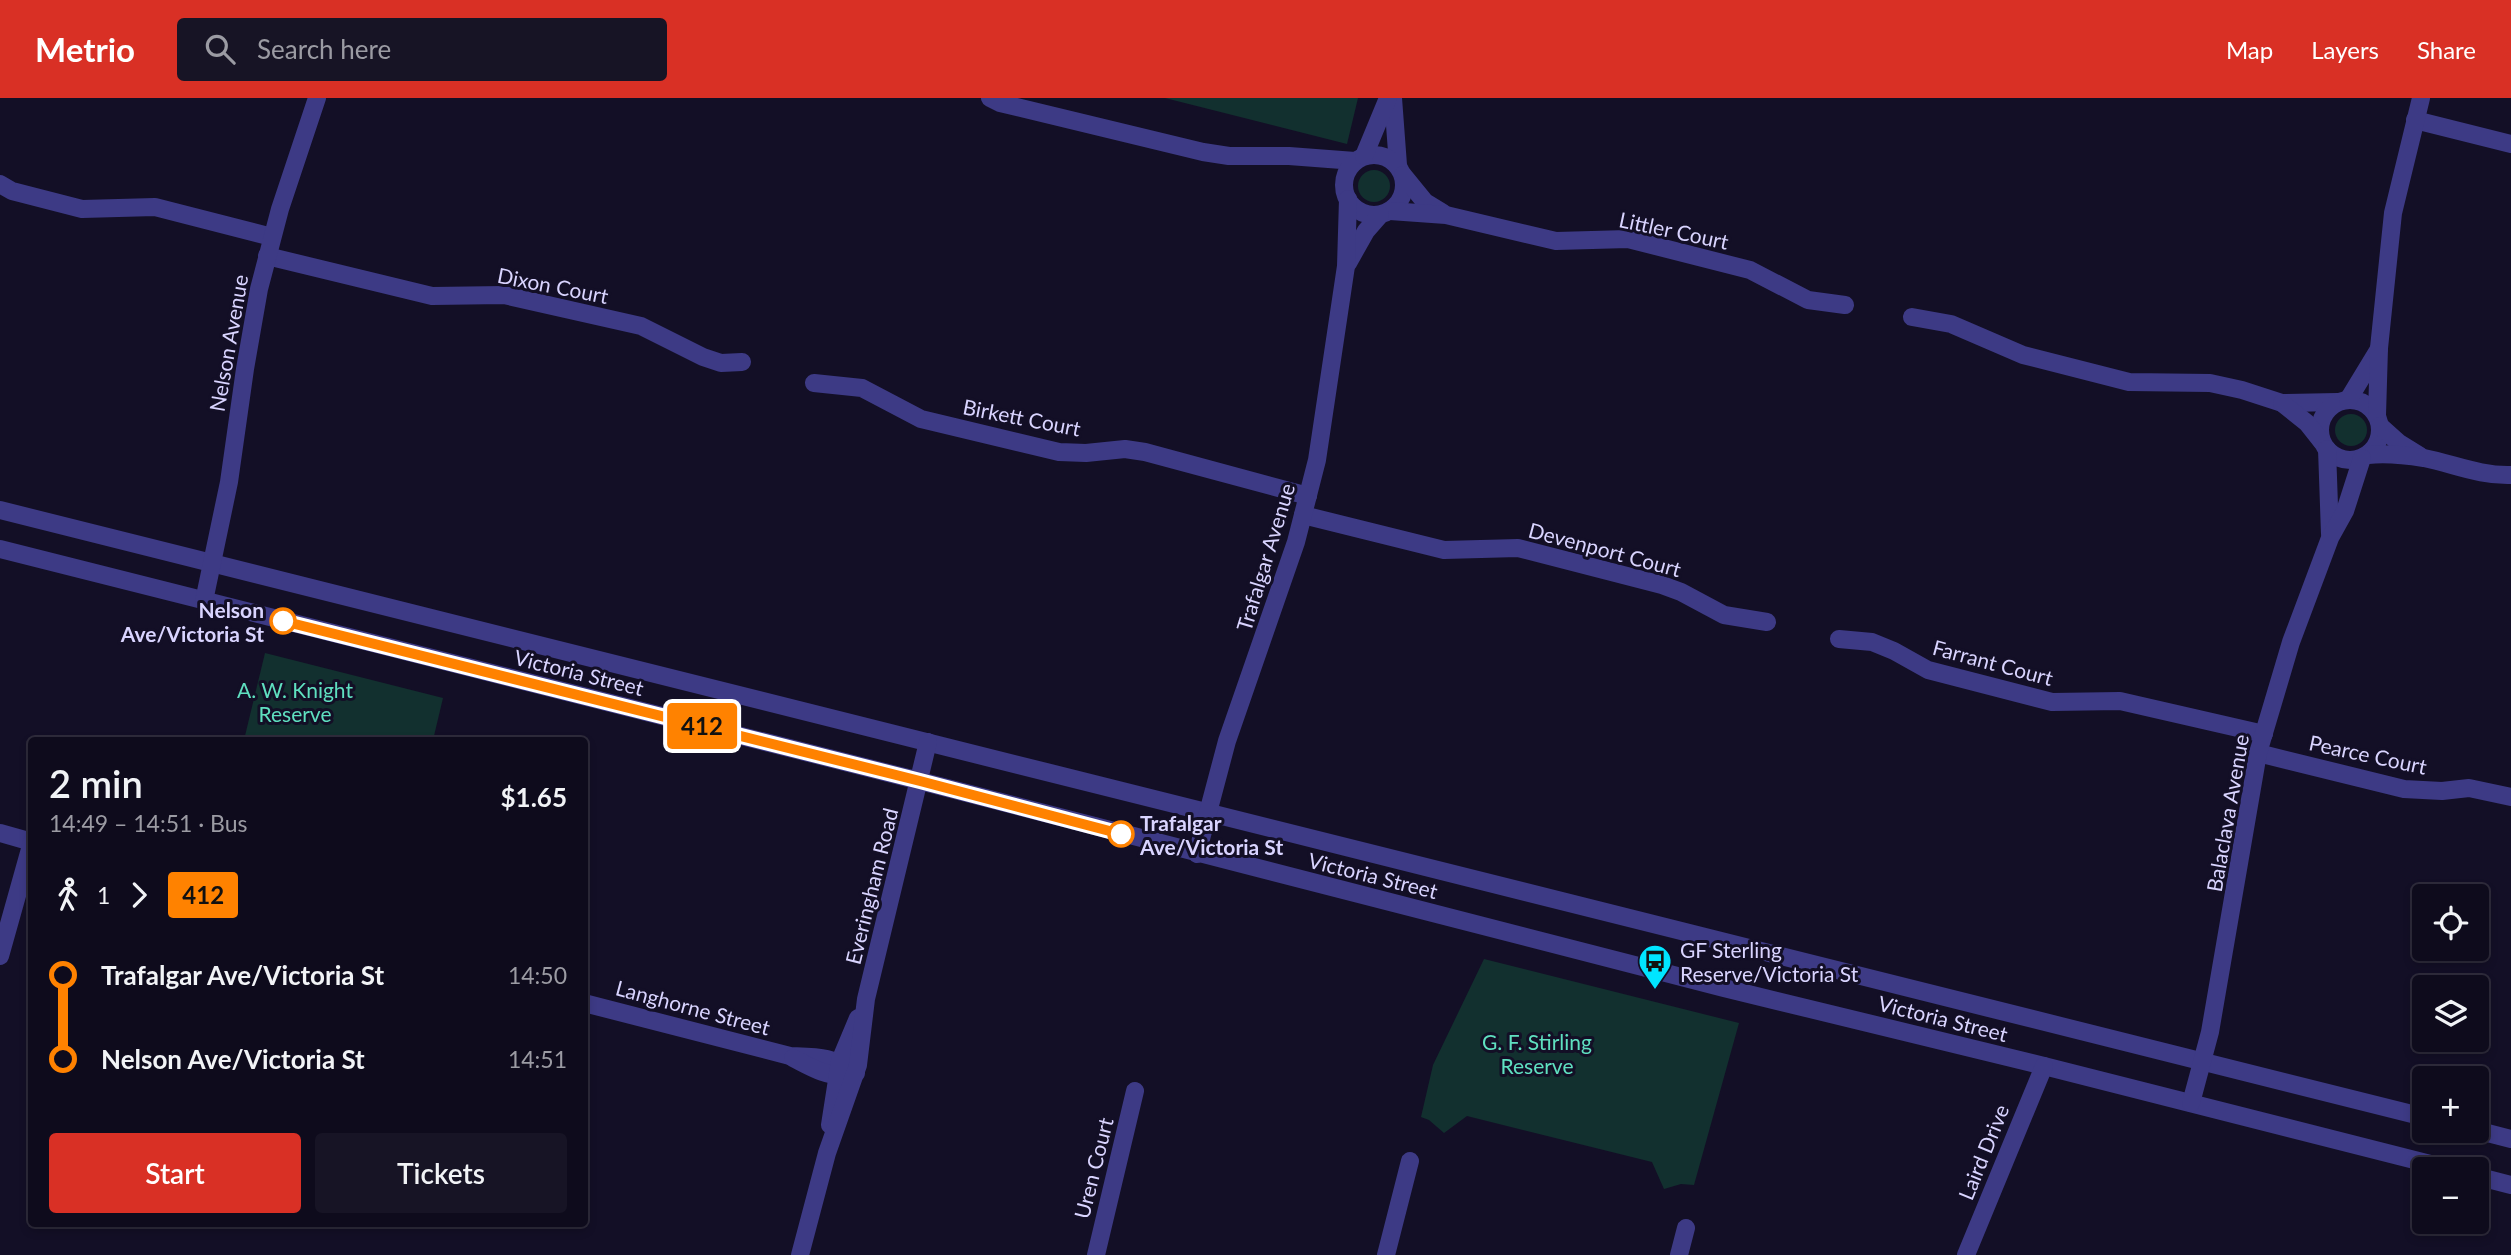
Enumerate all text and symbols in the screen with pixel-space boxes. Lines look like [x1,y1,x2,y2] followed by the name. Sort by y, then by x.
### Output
[177,18,667,81] search box
[35,29,135,69] text: Metrio
[201,30,239,68] icon: search
[257,33,391,65] text: Search here
[2226,35,2273,64] text: Map
[2311,35,2379,64] text: Layers
[2417,35,2476,64] text: Share
[1617,206,1732,254] street label: Littler Court
[495,262,611,308] street label: Dixon Court
[204,273,252,413] street label: Nelson Avenue
[961,393,1083,441] street label: Birkett Court
[1231,480,1299,634] street label: Trafalgar Avenue
[1526,517,1684,581] street label: Devenport Court
[120,597,264,646] place label: Nelson Ave/Victoria St
[270,608,296,634] marker: Nelson Ave/Victoria St
[1930,634,2056,690] street label: Farrant Court
[512,644,647,700] street label: Victoria Street
[237,677,353,726] park label: A. W. Knight Reserve
[662,703,742,749] line badge: 412
[681,711,723,740] text: 412
[2307,729,2430,779] street label: Pearce Court
[2201,732,2253,894] street label: Balaclava Avenue
[49,760,143,806] text: 2 min
[501,781,567,813] text: $1.65
[840,805,902,967] street label: Everingham Road
[49,809,248,837] text: 14:49 – 14:51 · Bus
[1139,810,1283,859] place label: Trafalgar Ave/Victoria St
[1108,821,1134,847] marker: Trafalgar Ave/Victoria St
[1306,847,1441,903] street label: Victoria Street
[49,876,87,914] icon: walk
[120,876,158,914] icon: forward
[182,880,224,909] text: 412
[97,881,110,909] text: 1
[2412,884,2489,1234] map controls
[2412,884,2489,961] button: locate
[1680,937,1859,986] place label: GF Sterling Reserve/Victoria St
[1636,942,1674,991] bus stop icon: GF Sterling Reserve/Victoria St
[101,959,384,991] text: Trafalgar Ave/Victoria St
[508,961,567,989] text: 14:50
[613,974,773,1040] street label: Langhorne Street
[2412,975,2489,1052] button: layers
[1876,990,2011,1046] street label: Victoria Street
[1482,1029,1592,1078] park label: G. F. Stirling Reserve
[101,1043,365,1075] text: Nelson Ave/Victoria St
[508,1045,567,1073] text: 14:51
[2412,1066,2489,1143] button: +
[1953,1101,2013,1203] street label: Laird Drive
[1068,1114,1118,1221] street label: Uren Court
[49,1133,301,1213] button: Start
[315,1133,567,1213] button: Tickets
[2412,1157,2489,1234] button: −

